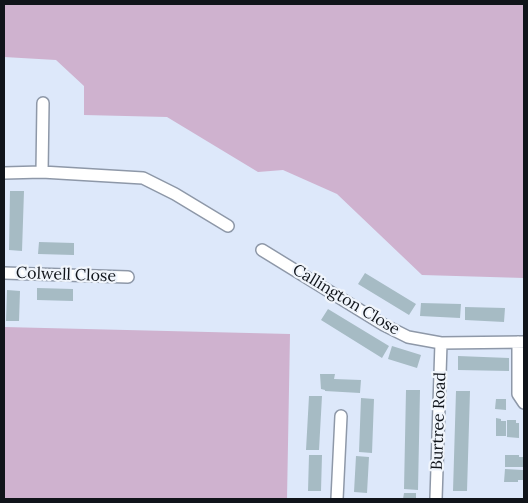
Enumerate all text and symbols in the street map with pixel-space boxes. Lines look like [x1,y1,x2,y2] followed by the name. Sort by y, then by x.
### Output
[289,260,403,340] street label: Callington Close
[16,264,116,286] street label: Colwell Close
[428,372,450,470] street label: Burtree Road

